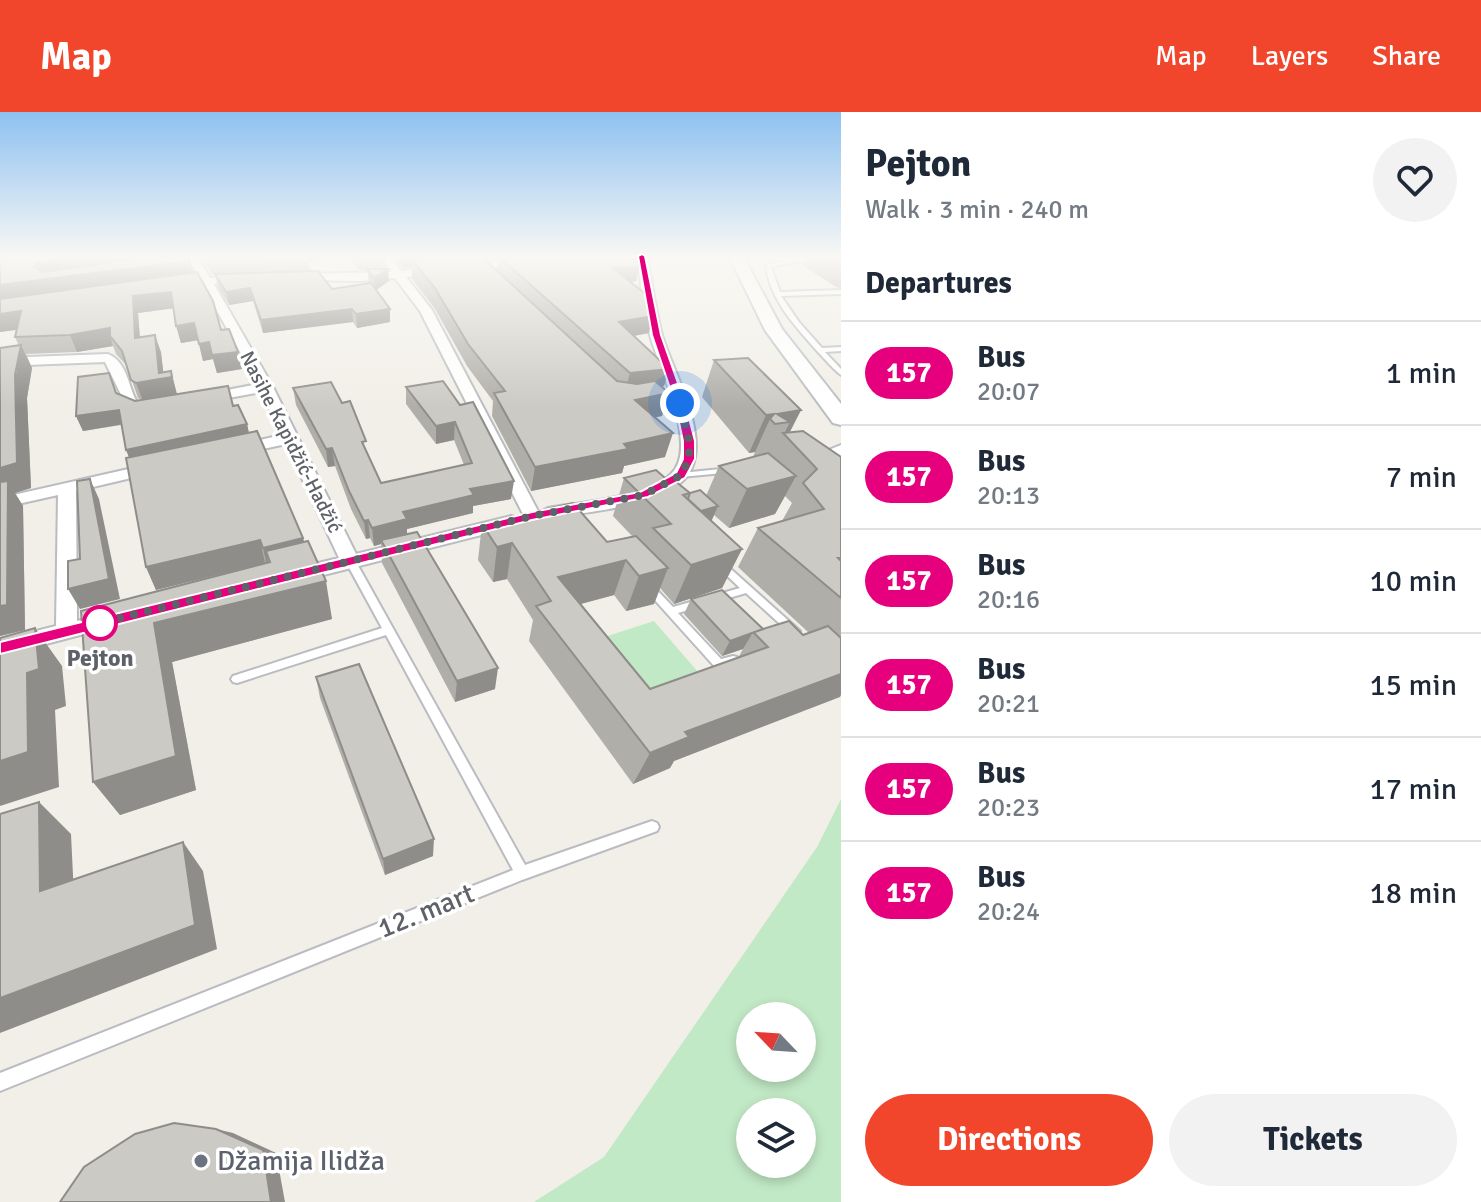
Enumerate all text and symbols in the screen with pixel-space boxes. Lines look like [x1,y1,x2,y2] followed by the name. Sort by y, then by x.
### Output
[40,33,112,80] text: Map
[1155,39,1207,73] text: Map
[1251,39,1328,73] text: Layers
[1372,39,1441,73] text: Share
[1373,138,1457,222] button: heart
[865,140,971,187] text: Pejton
[865,194,1089,226] text: Walk · 3 min · 240 m
[865,265,1012,302] text: Departures
[977,339,1025,376] text: Bus
[234,347,348,537] street label: Nasihe Kapidžić-Hadžić
[1386,355,1457,392] text: 1 min
[886,356,932,390] text: 157
[977,376,1040,408] text: 20:07
[660,383,700,423] your location
[977,443,1025,480] text: Bus
[1386,459,1457,496] text: 7 min
[886,460,932,494] text: 157
[977,480,1040,512] text: 20:13
[977,547,1025,584] text: Bus
[1370,563,1457,600] text: 10 min
[886,564,932,598] text: 157
[977,584,1040,616] text: 20:16
[83,606,117,640] marker: Pejton
[66,643,134,673] place label: Pejton
[977,651,1025,688] text: Bus
[1370,667,1457,704] text: 15 min
[886,668,932,702] text: 157
[977,688,1040,720] text: 20:21
[977,755,1025,792] text: Bus
[1370,771,1457,808] text: 17 min
[886,772,932,806] text: 157
[977,792,1040,824] text: 20:23
[977,859,1025,896] text: Bus
[1370,875,1457,912] text: 18 min
[373,876,479,946] street label: 12. mart
[886,876,932,910] text: 157
[977,896,1040,928] text: 20:24
[736,1002,816,1082] north arrow
[736,1002,816,1178] map controls
[865,1094,1153,1186] button: Directions
[1169,1094,1457,1186] button: Tickets
[736,1098,816,1178] button: layers
[217,1144,385,1178] place label: Džamija Ilidža
[192,1152,210,1170] marker: Džamija Ilidža

